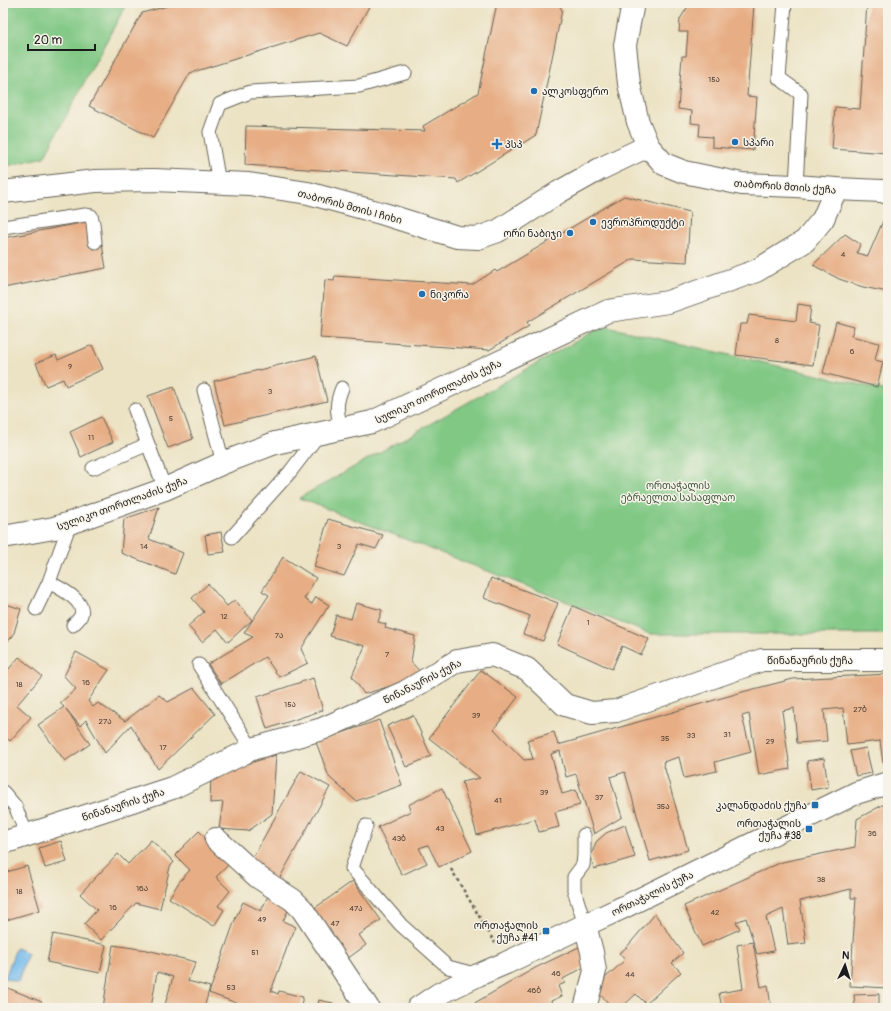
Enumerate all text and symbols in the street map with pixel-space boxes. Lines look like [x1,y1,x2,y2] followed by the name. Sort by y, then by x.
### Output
[28,26,95,52] scale bar
[34,33,63,48] text: 20 m
[708,75,720,84] house number: 15ა
[529,86,539,96] marker: ალკოსფერო
[542,86,609,98] place label: ალკოსფერო
[730,137,740,147] marker: სპარი
[743,137,774,149] place label: სპარი
[492,139,502,149] marker: პსპ
[505,139,523,151] place label: პსპ
[733,177,837,197] street label: თაბორის მთის ქუჩა
[296,187,404,227] street label: თაბორის მთის I ჩიხი
[588,217,598,227] marker: ევროპროდუქტი
[601,217,685,229] place label: ევროპროდუქტი
[503,228,562,240] place label: ორი ნაბიჯი
[565,228,575,238] marker: ორი ნაბიჯი
[841,250,846,259] house number: 4
[417,289,427,299] marker: ნიკორა
[430,289,469,301] place label: ნიკორა
[775,336,779,345] house number: 8
[850,347,855,356] house number: 6
[373,357,503,426] street label: სულიკო თორთლაძის ქუჩა
[68,362,72,371] house number: 9
[268,387,273,396] house number: 3
[169,414,173,423] house number: 5
[88,433,94,442] house number: 11
[56,475,189,533] street label: სულიკო თორთლაძის ქუჩა
[621,480,735,504] park label: ორთაჭალის ებრაელთა სასაფლაო
[140,542,148,551] house number: 14
[337,542,342,551] house number: 3
[220,612,228,621] house number: 12
[586,618,590,627] house number: 1
[275,631,283,640] house number: 7ა
[385,650,390,659] house number: 7
[767,655,853,667] street label: წინანაურის ქუჩა
[381,657,464,707] street label: წინანაურის ქუჩა
[82,678,90,687] house number: 16
[15,680,23,689] house number: 18
[284,700,296,709] house number: 15ა
[853,705,867,714] house number: 27ბ
[472,711,480,720] house number: 39
[98,717,112,726] house number: 27ა
[723,730,731,739] house number: 31
[687,731,696,740] house number: 33
[661,734,669,743] house number: 35
[766,737,774,746] house number: 29
[159,743,167,752] house number: 17
[81,786,166,824] street label: წინანაურის ქუჩა
[540,788,548,797] house number: 39
[595,793,604,802] house number: 37
[494,796,502,805] house number: 41
[716,800,807,812] place label: კალანდაძის ქუჩა
[810,800,820,810] marker: კალანდაძის ქუჩა
[656,802,670,811] house number: 35ა
[737,818,801,842] place label: ორთაჭალის ქუჩა #38
[435,824,445,833] house number: 43
[804,824,814,834] marker: ორთაჭალის ქუჩა #38
[867,829,877,838] house number: 36
[392,834,406,843] house number: 43ბ
[609,869,695,919] street label: ორთაჭალის ქუჩა
[817,875,825,884] house number: 38
[136,884,148,893] house number: 16ა
[15,887,23,896] house number: 18
[109,903,117,912] house number: 16
[349,904,363,913] house number: 47ა
[710,908,720,917] house number: 42
[258,915,266,924] house number: 49
[331,919,340,928] house number: 47
[474,920,538,944] place label: ორთაჭალის ქუჩა #41
[541,926,551,936] marker: ორთაჭალის ქუჩა #41
[825,945,865,985] north arrow
[251,948,259,957] house number: 51
[841,949,850,962] text: N
[551,969,561,978] house number: 46
[625,970,635,979] house number: 44
[227,983,236,992] house number: 53
[527,986,541,995] house number: 46ბ

